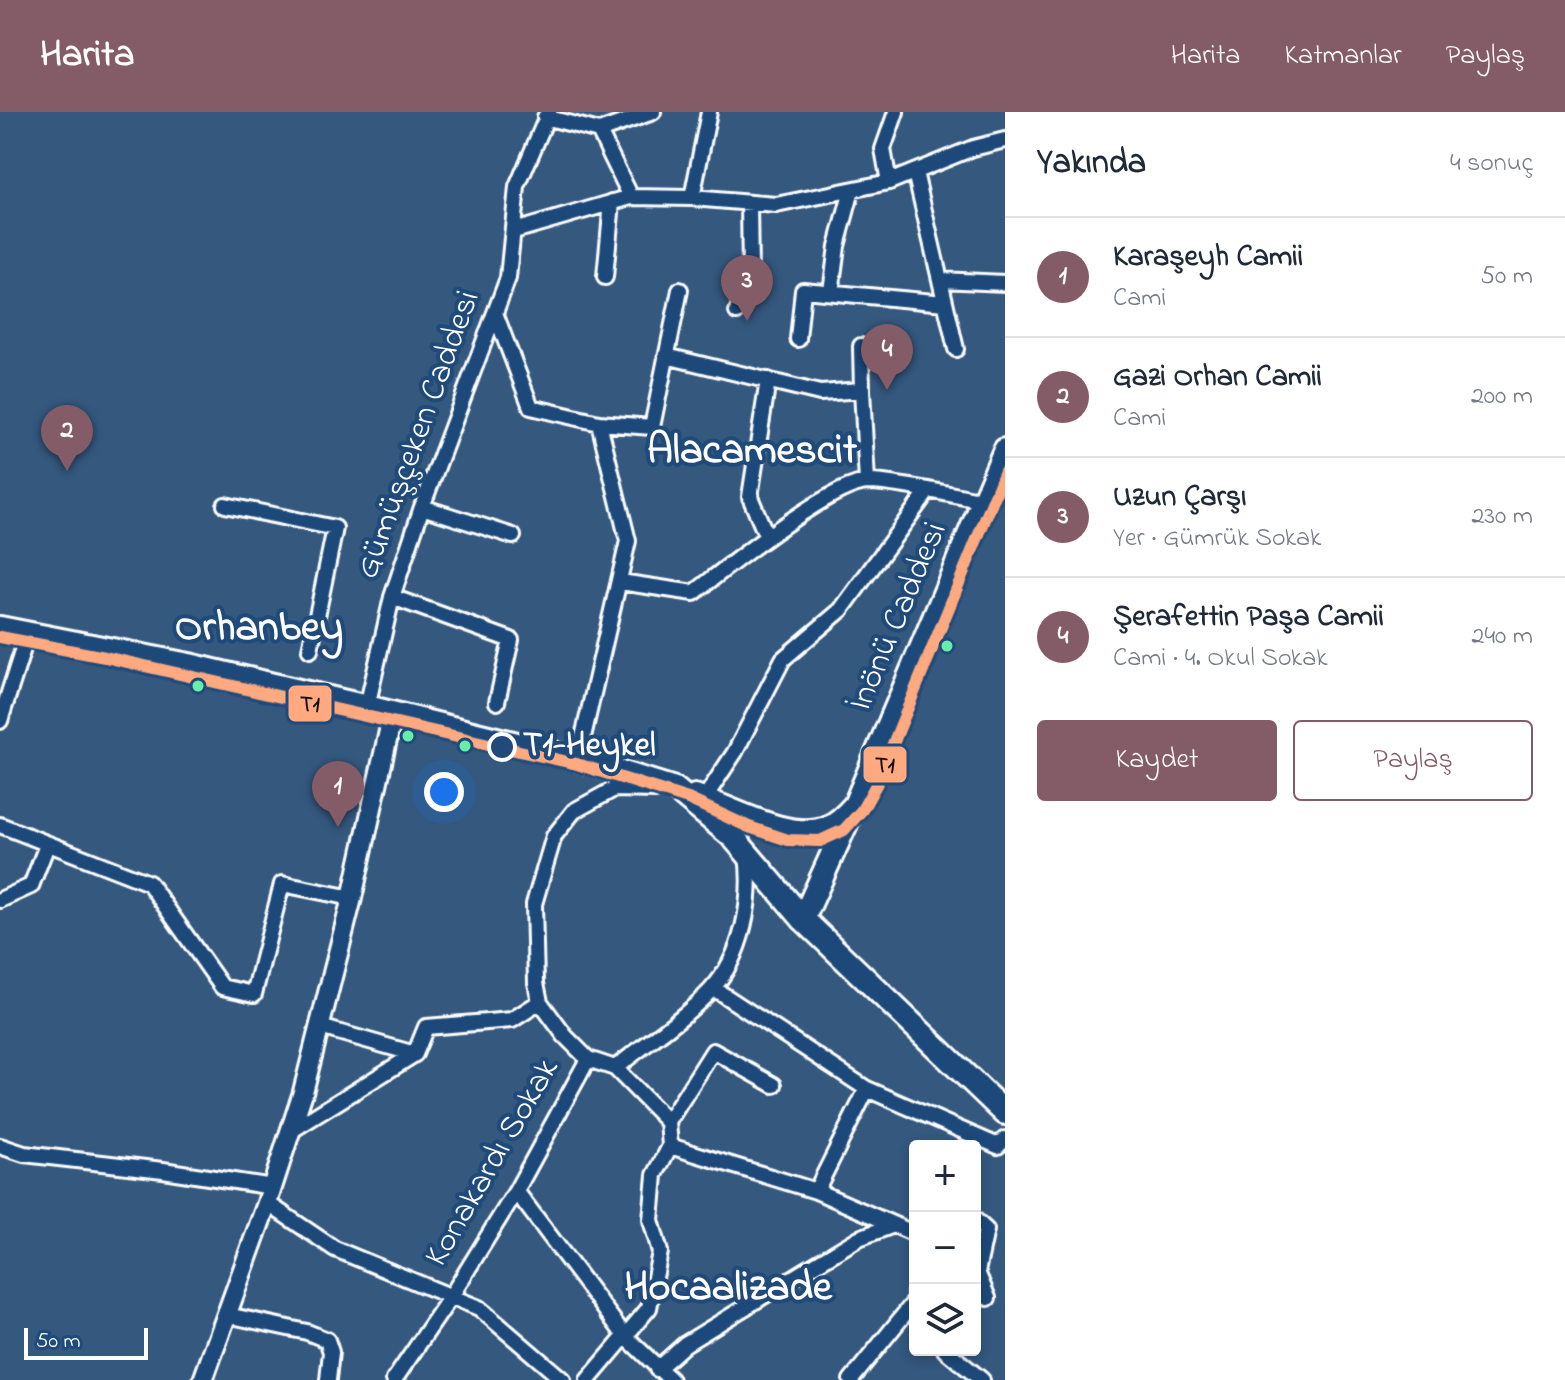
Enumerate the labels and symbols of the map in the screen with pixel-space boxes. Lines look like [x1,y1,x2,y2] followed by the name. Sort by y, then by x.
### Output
[721,255,773,321] pin: 3
[344,284,494,586] street label: Gümüşçeken Caddesi
[861,324,913,390] pin: 4
[41,405,93,471] pin: 2
[647,421,858,482] district label: Alacamescit
[837,515,961,719] street label: İnönü Caddesi
[175,598,343,659] district label: Orhanbey
[939,638,955,654] unlabelled marker
[190,678,206,694] unlabelled marker
[287,684,333,723] line badge: T1
[300,690,320,722] text: T1
[523,722,656,773] place label: T1-Heykel
[400,728,416,744] unlabelled marker
[488,733,516,761] marker: T1-Heykel
[457,738,473,754] unlabelled marker
[862,745,908,784] line badge: T1
[875,751,895,783] text: T1
[312,761,364,827] pin: 1
[424,772,464,812] your location
[413,1049,573,1277] street label: Konakardı Sokak
[624,1258,833,1319] district label: Hocaalizade
[24,1324,148,1360] scale bar

